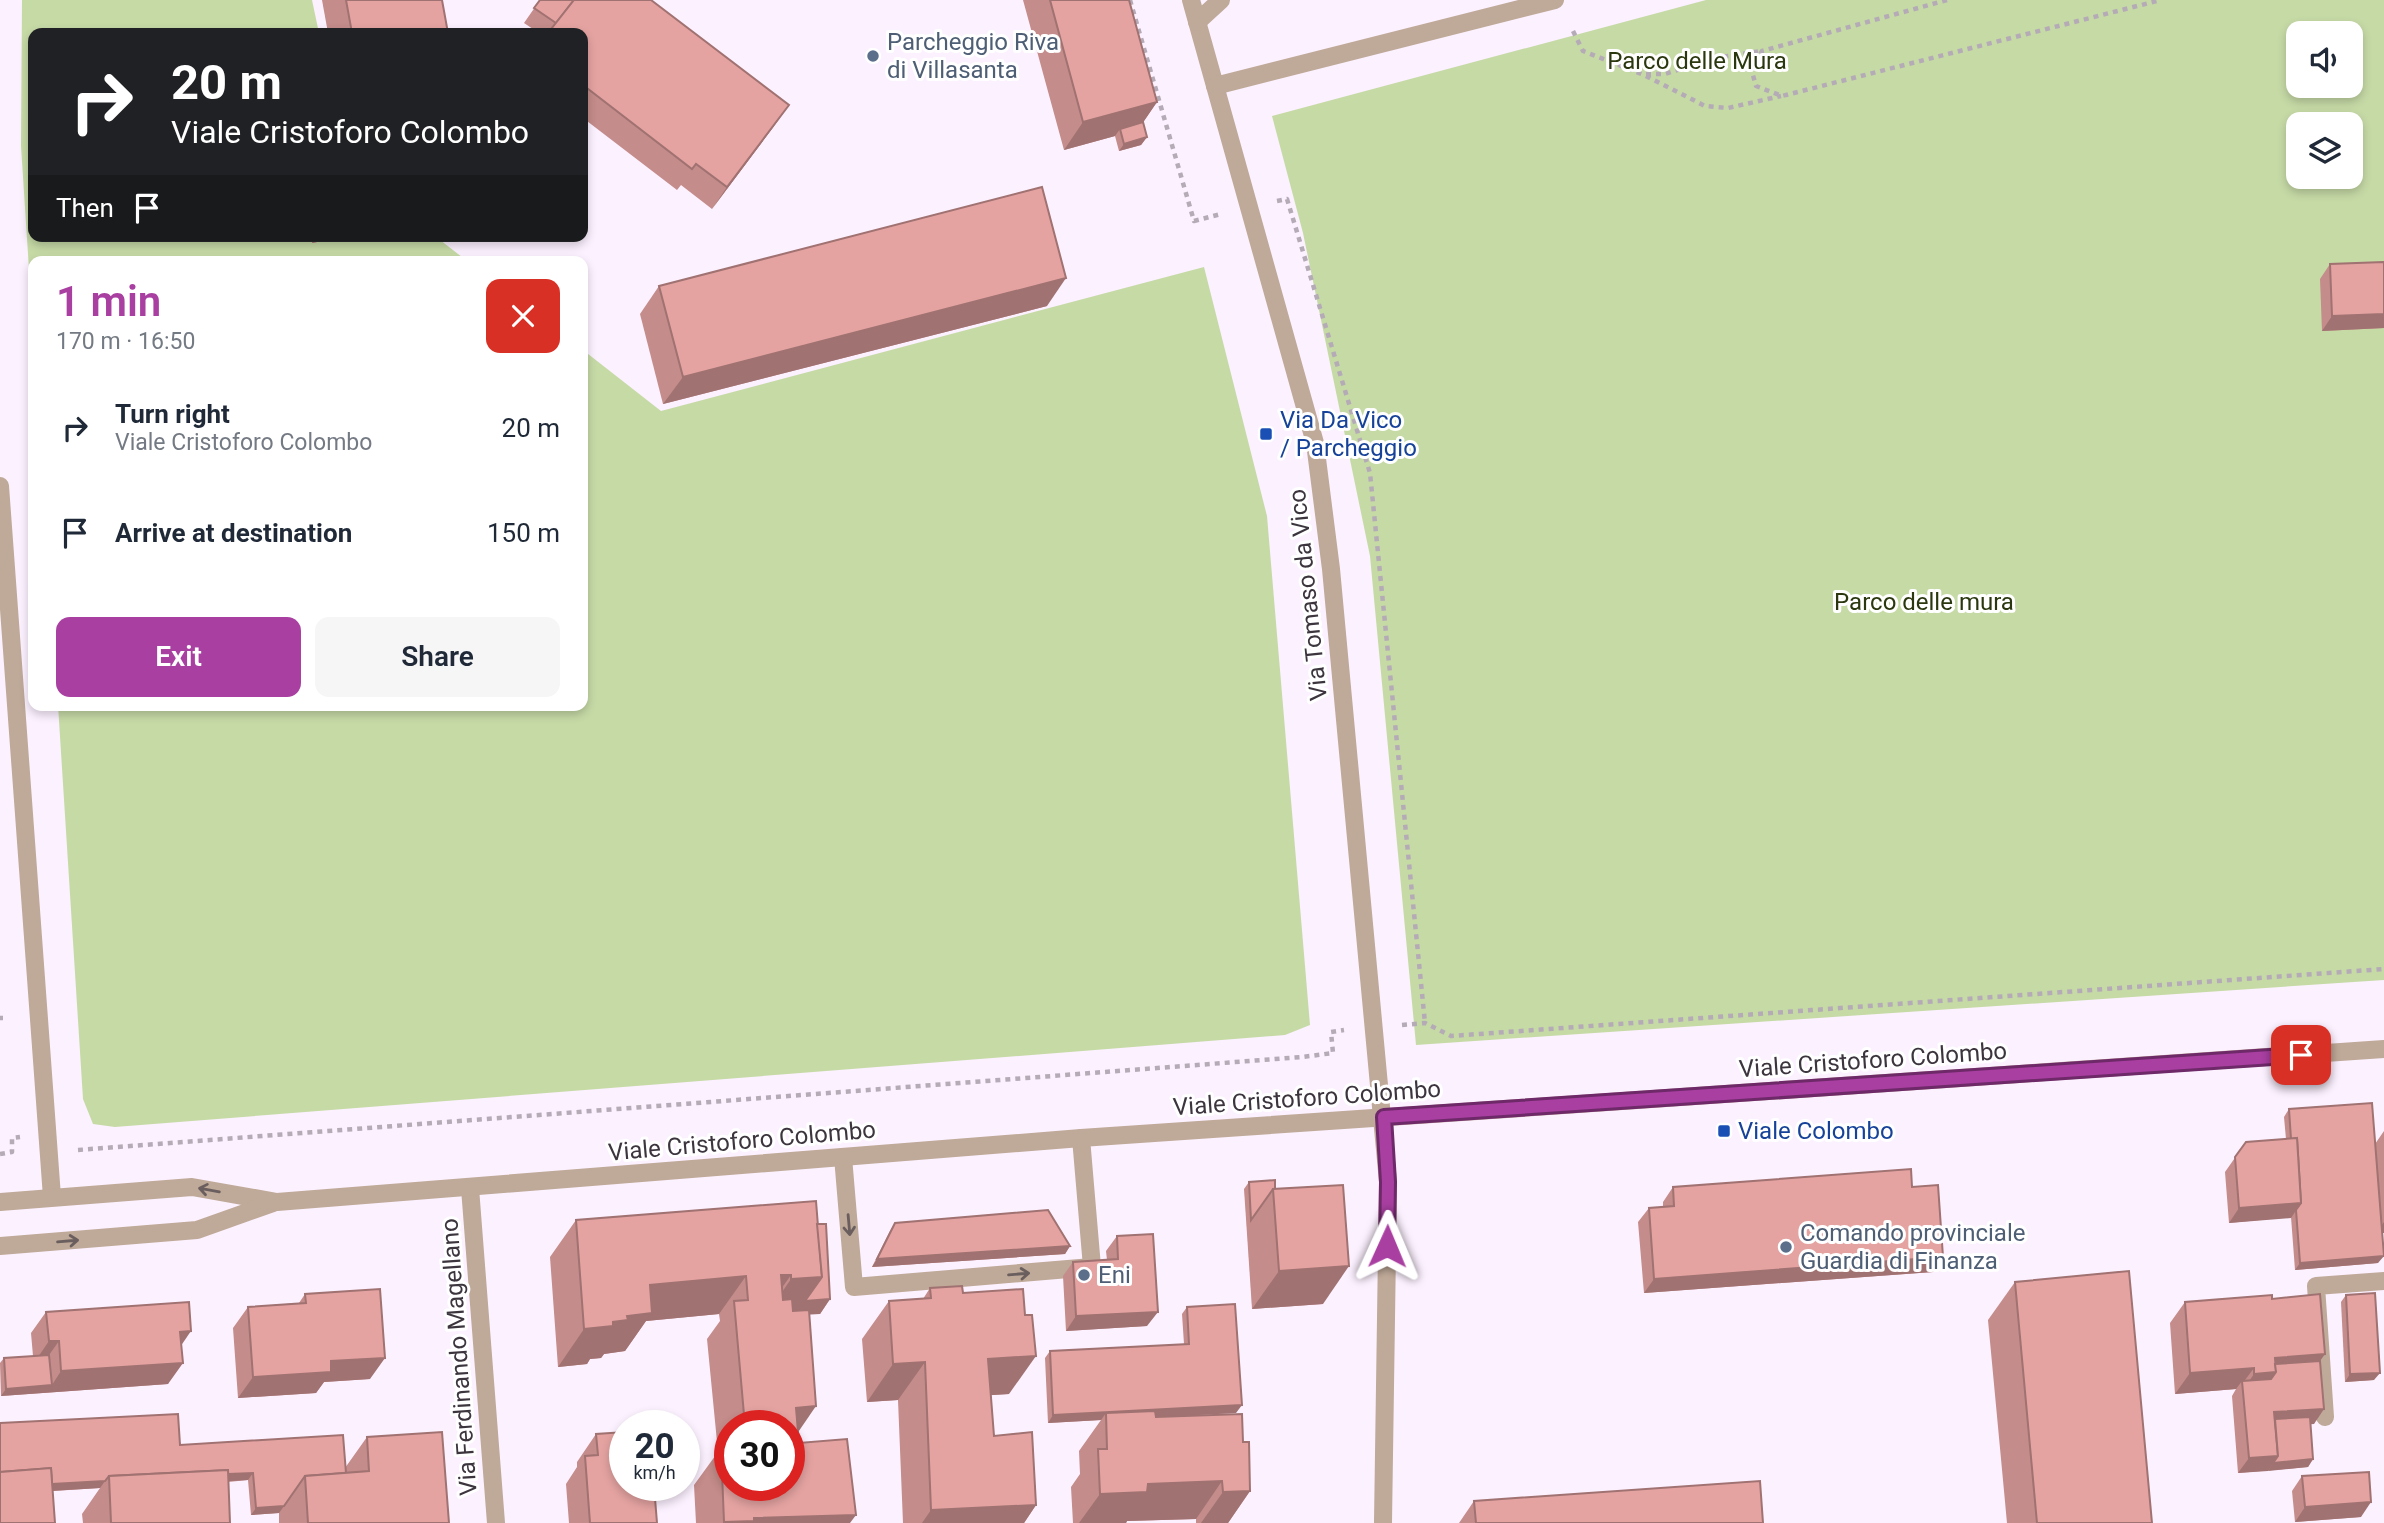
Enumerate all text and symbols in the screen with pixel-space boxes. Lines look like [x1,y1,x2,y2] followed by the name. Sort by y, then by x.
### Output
[2286,21,2363,189] map controls
[2286,21,2363,98] button: sound
[887,28,1059,84] place label: Parcheggio Riva di Villasanta
[1607,47,1787,75] park label: Parco delle Mura
[865,48,881,64] marker: Parcheggio Riva di Villasanta
[171,54,282,111] text: 20 m
[56,56,147,147] icon: right
[2286,112,2363,189] button: layers
[171,113,529,151] text: Viale Cristoforo Colombo
[128,189,166,227] icon: arrive
[56,193,114,223] text: Then
[56,277,161,326] text: 1 min
[486,279,560,353] button: close
[56,328,195,355] text: 170 m · 16:50
[115,399,230,429] text: Turn right
[1280,406,1417,462] place label: Via Da Vico / Parcheggio
[56,409,94,447] icon: right
[502,413,560,443] text: 20 m
[1258,426,1274,442] marker: Via Da Vico / Parcheggio
[115,429,372,456] text: Viale Cristoforo Colombo
[1283,488,1333,702] street label: Via Tomaso da Vico
[56,514,94,552] icon: arrive
[115,518,352,548] text: Arrive at destination
[487,518,560,548] text: 150 m
[1834,588,2014,616] park label: Parco delle mura
[56,617,301,697] button: Exit
[315,617,560,697] button: Share
[2271,1025,2331,1085] pin
[2282,1036,2320,1074] icon: arrive
[1738,1037,2008,1083] street label: Viale Cristoforo Colombo
[1172,1075,1442,1121] street label: Viale Cristoforo Colombo
[607,1115,877,1167] street label: Viale Cristoforo Colombo
[1738,1117,1894,1145] place label: Viale Colombo
[1716,1123,1732,1139] marker: Viale Colombo
[198,1183,221,1196] one-way arrow
[1350,1209,1424,1283] position arrow
[843,1213,856,1236] one-way arrow
[435,1217,483,1497] street label: Via Ferdinando Magellano
[1800,1219,2025,1275] place label: Comando provinciale Guardia di Finanza
[56,1234,79,1247] one-way arrow
[1778,1239,1794,1255] marker: Comando provinciale Guardia di Finanza
[1098,1261,1131,1289] place label: Eni
[1007,1267,1029,1280] one-way arrow
[1076,1267,1092,1283] marker: Eni
[714,1410,805,1501] speed limit sign: 30
[634,1426,675,1467] text: 20
[633,1462,676,1483] text: km/h

